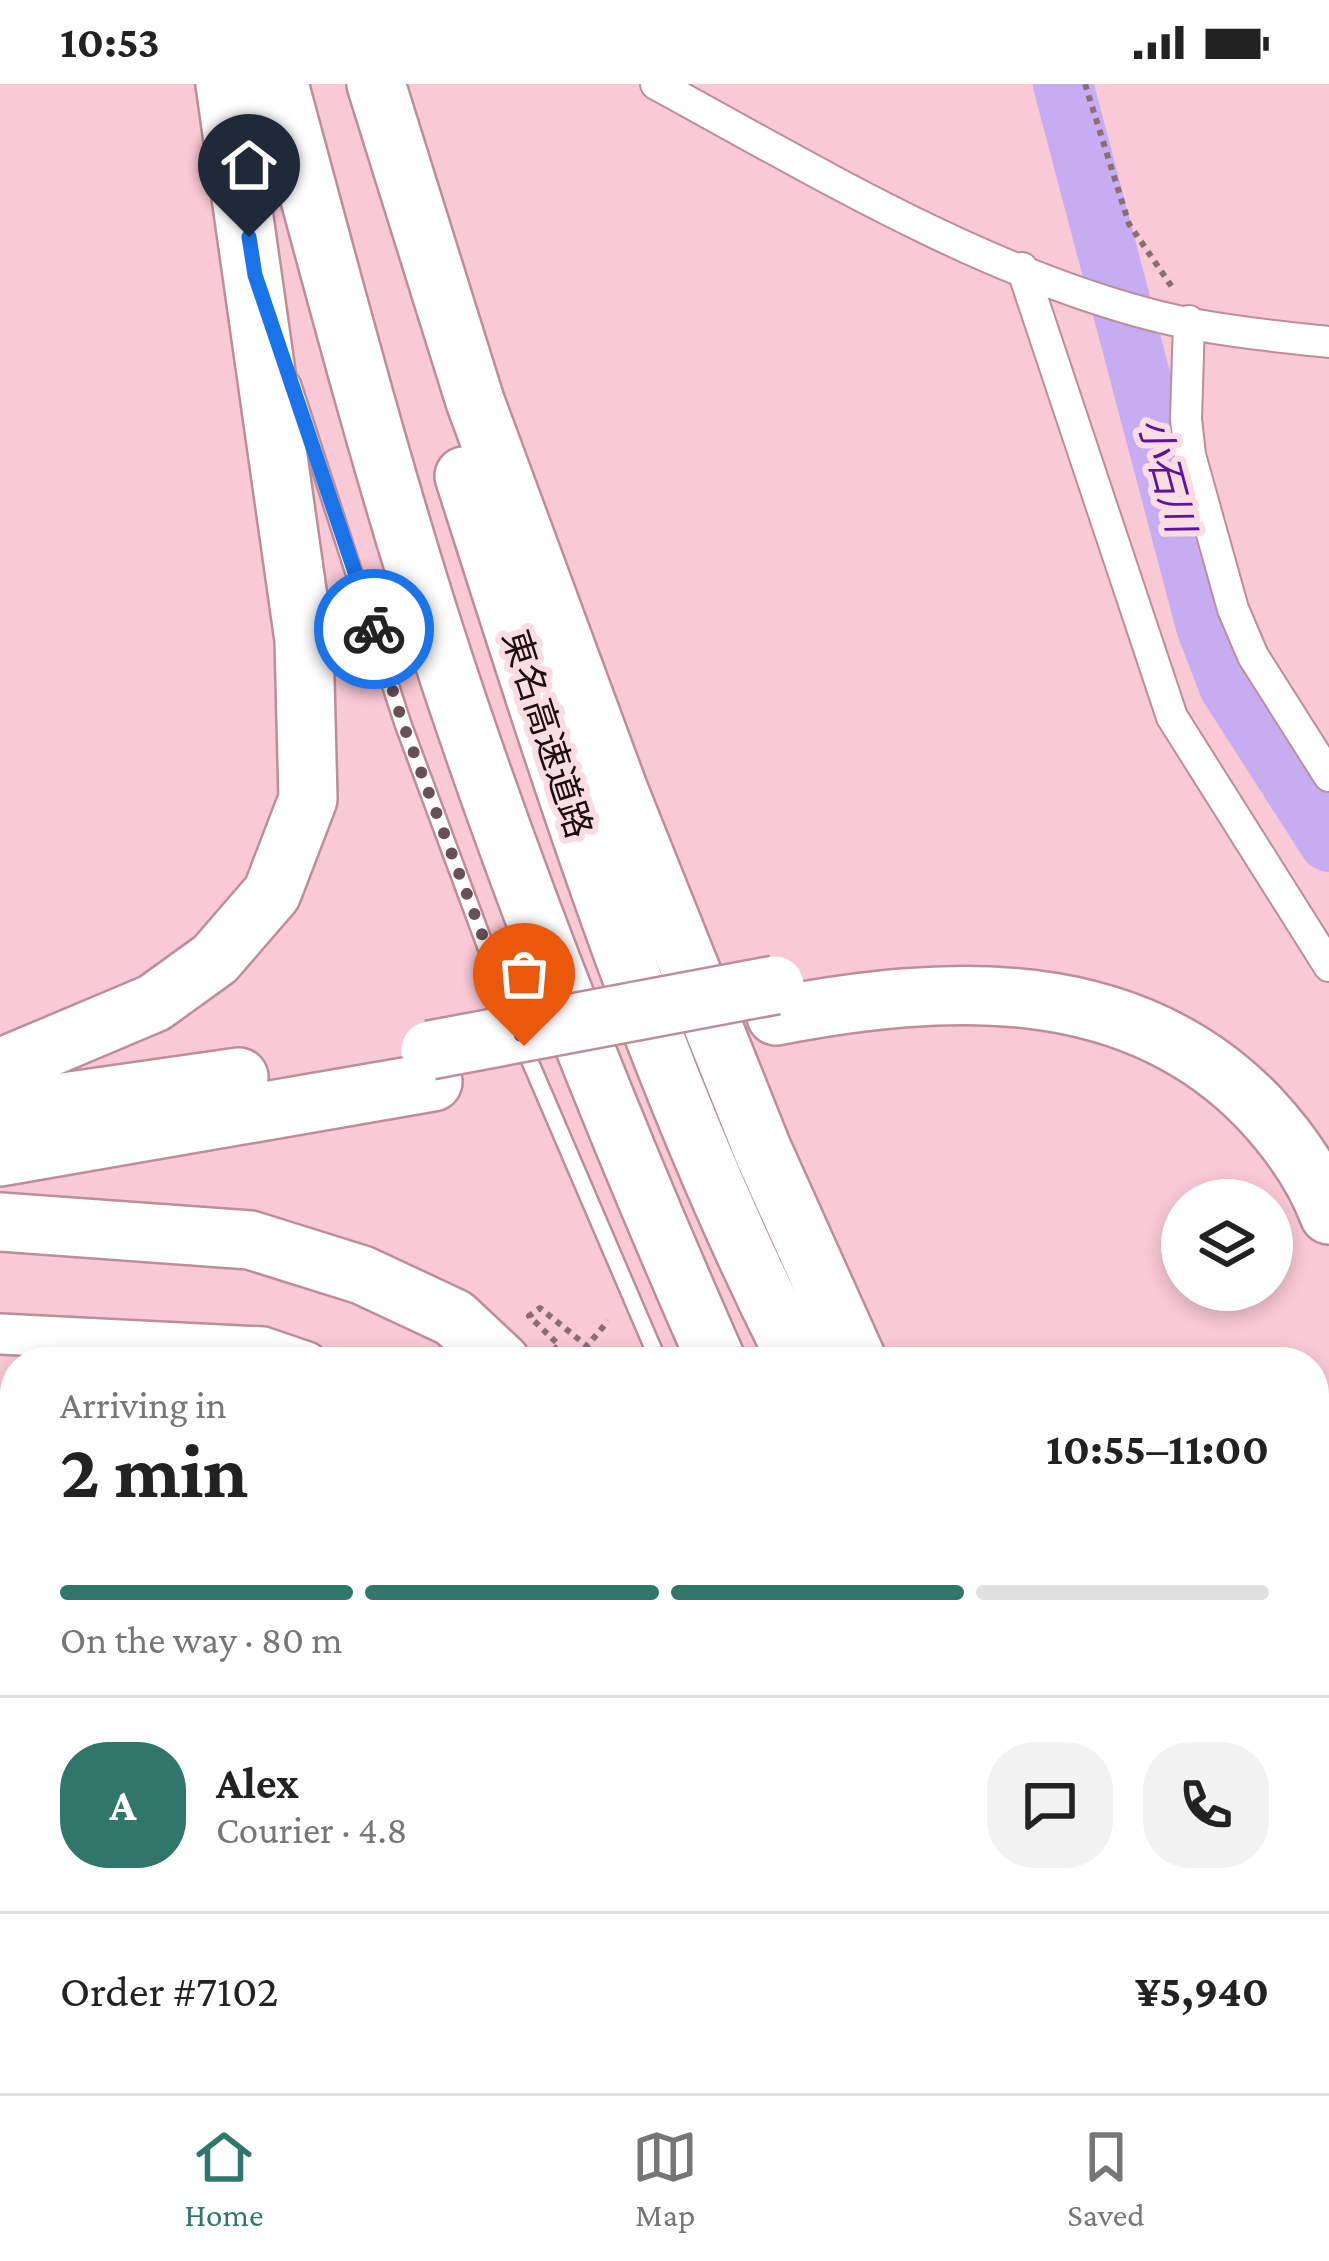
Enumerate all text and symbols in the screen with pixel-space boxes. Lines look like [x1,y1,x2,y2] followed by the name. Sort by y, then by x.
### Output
[60,17,160,67] text: 10:53
[198,114,300,237] pin
[216,132,282,198] icon: home
[1131,413,1204,541] water label: 小石川
[314,569,434,689] courier
[341,596,407,662] icon: bike
[495,625,599,843] street label: 東名高速道路
[473,923,575,1046] pin
[491,941,557,1007] icon: bag
[1161,1179,1293,1311] map controls
[1161,1179,1293,1311] button: layers
[60,1383,227,1426] text: Arriving in
[1046,1424,1269,1474] text: 10:55–11:00
[60,1427,248,1514] text: 2 min
[60,1618,343,1661] text: On the way · 80 m
[987,1742,1113,1868] button: chat
[1143,1742,1269,1868] button: phone
[216,1758,299,1808] text: Alex
[110,1780,136,1830] text: A
[216,1808,408,1851] text: Courier · 4.8
[60,1966,278,2016] text: Order #7102
[1135,1966,1269,2016] text: ¥5,940
[184,2124,263,2233] tab: Home
[632,2124,698,2233] tab: Map
[1067,2124,1145,2233] tab: Saved

